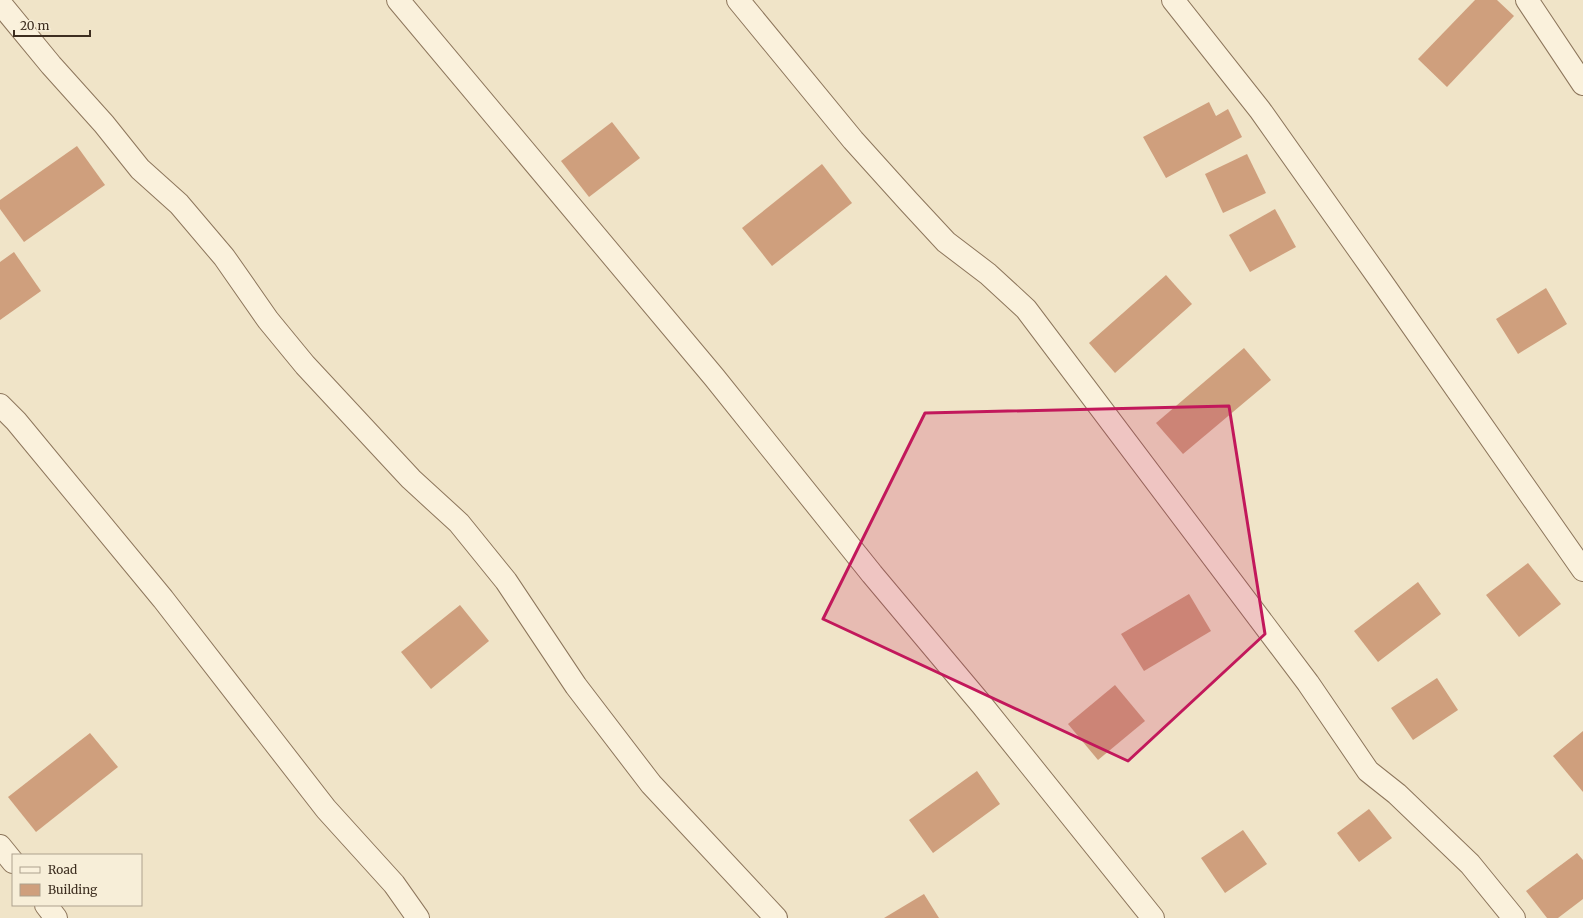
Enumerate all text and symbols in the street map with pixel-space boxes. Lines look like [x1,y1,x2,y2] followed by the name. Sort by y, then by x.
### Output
[14,12,90,38] scale bar
[20,18,49,33] text: 20 m
[12,854,142,906] legend
[48,862,77,877] text: Road
[48,882,98,897] text: Building

